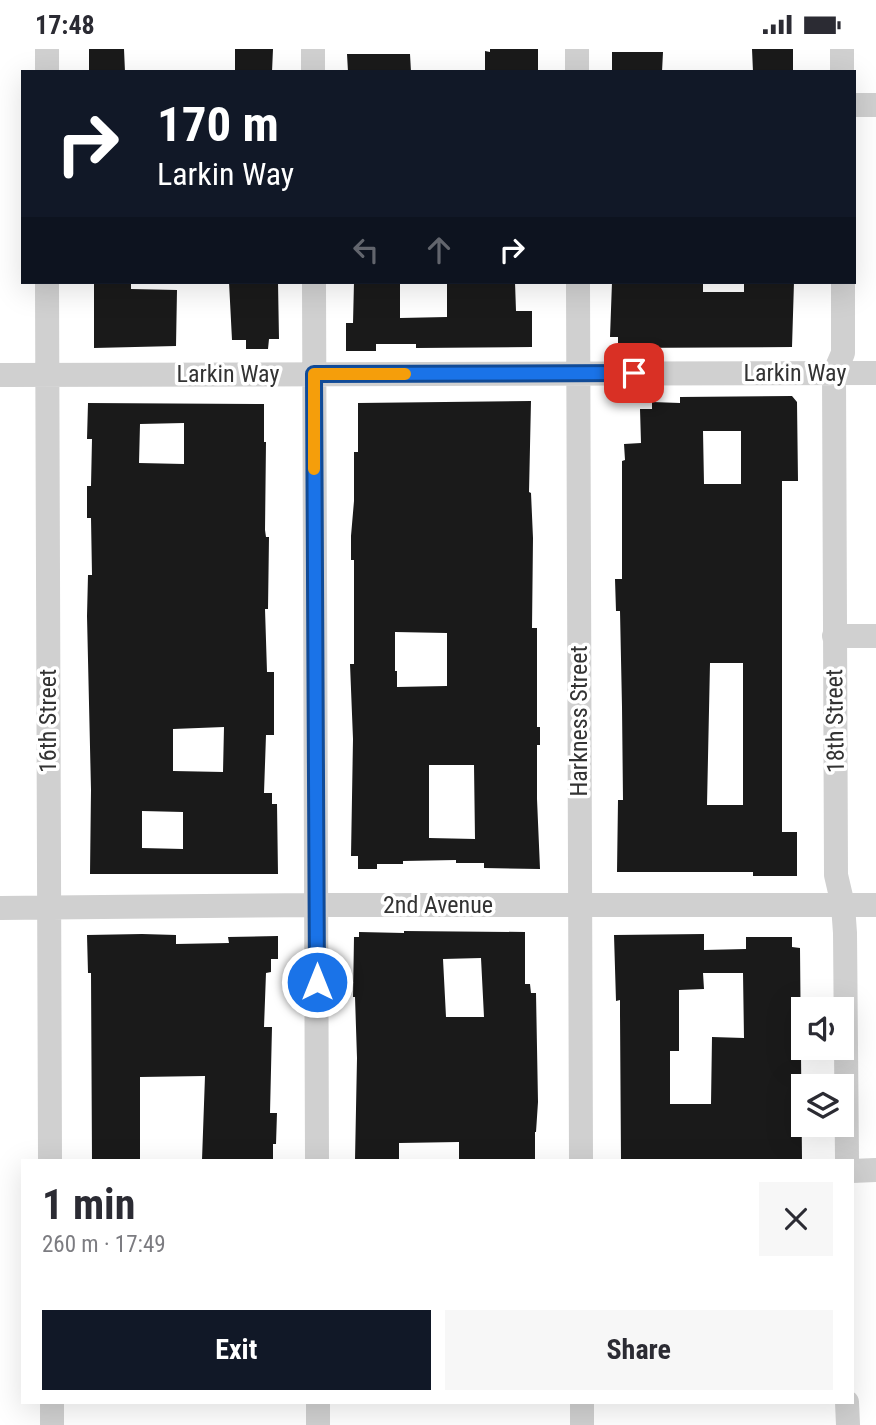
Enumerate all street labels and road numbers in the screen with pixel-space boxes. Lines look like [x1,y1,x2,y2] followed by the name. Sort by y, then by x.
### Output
[744,359,846,387] street label: Larkin Way
[177,360,279,388] street label: Larkin Way
[565,645,593,797] street label: Harkness Street
[34,669,62,773] street label: 16th Street
[820,669,850,773] street label: 18th Street
[383,891,493,919] street label: 2nd Avenue

